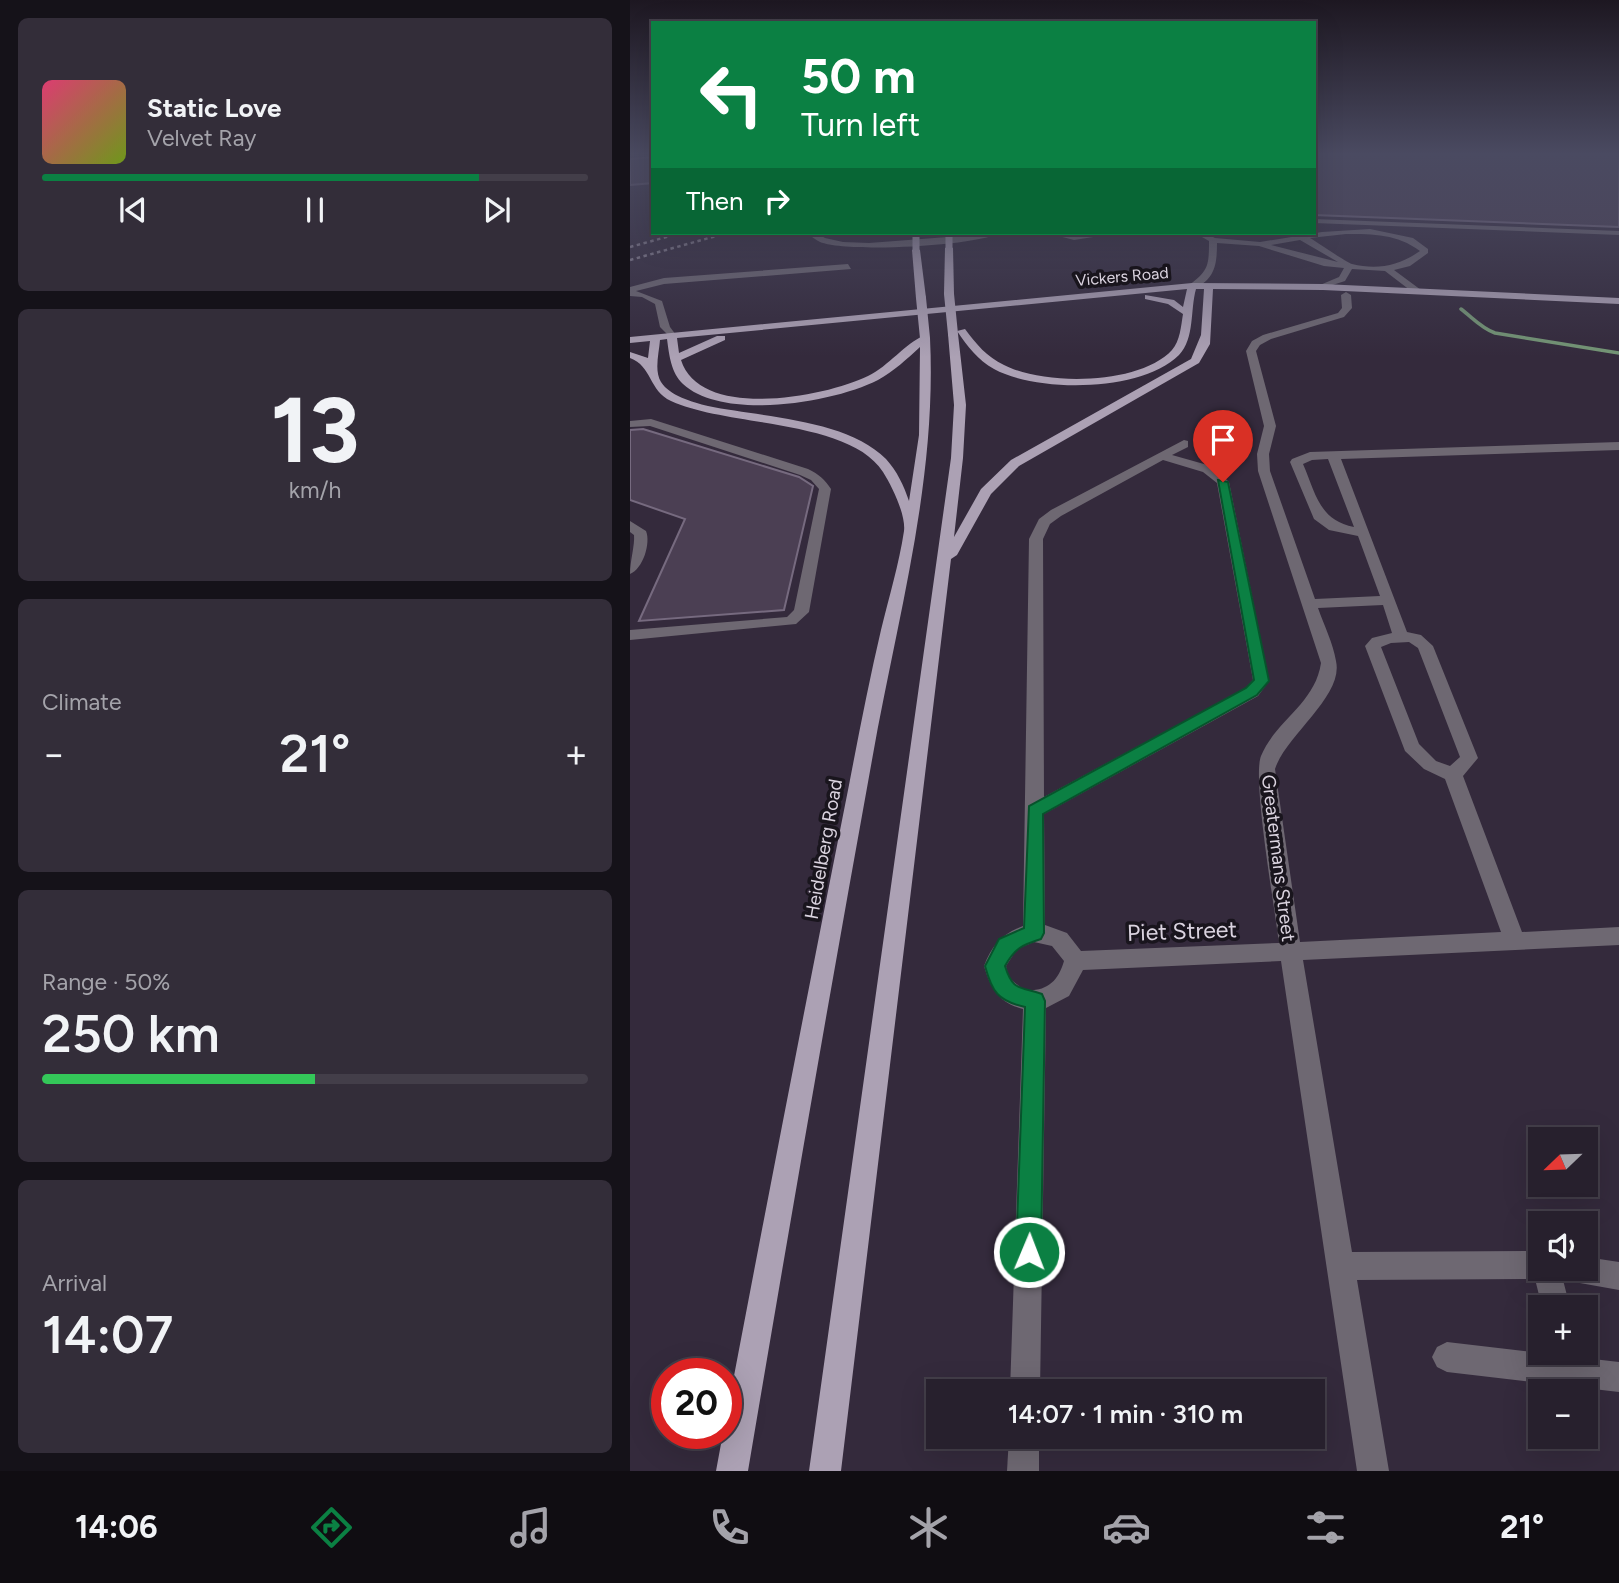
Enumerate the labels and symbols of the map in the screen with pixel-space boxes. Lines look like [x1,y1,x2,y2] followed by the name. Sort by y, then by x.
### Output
[1075,263,1169,290] street label: Vickers Road
[1193,410,1253,482] pin
[1257,773,1300,943] street label: Greatermans Street
[800,777,847,921] street label: Heidelberg Road
[1127,915,1237,947] street label: Piet Street
[1528,1127,1598,1197] north arrow
[992,1215,1066,1289] position arrow
[651,1358,742,1449] speed limit sign: 20

